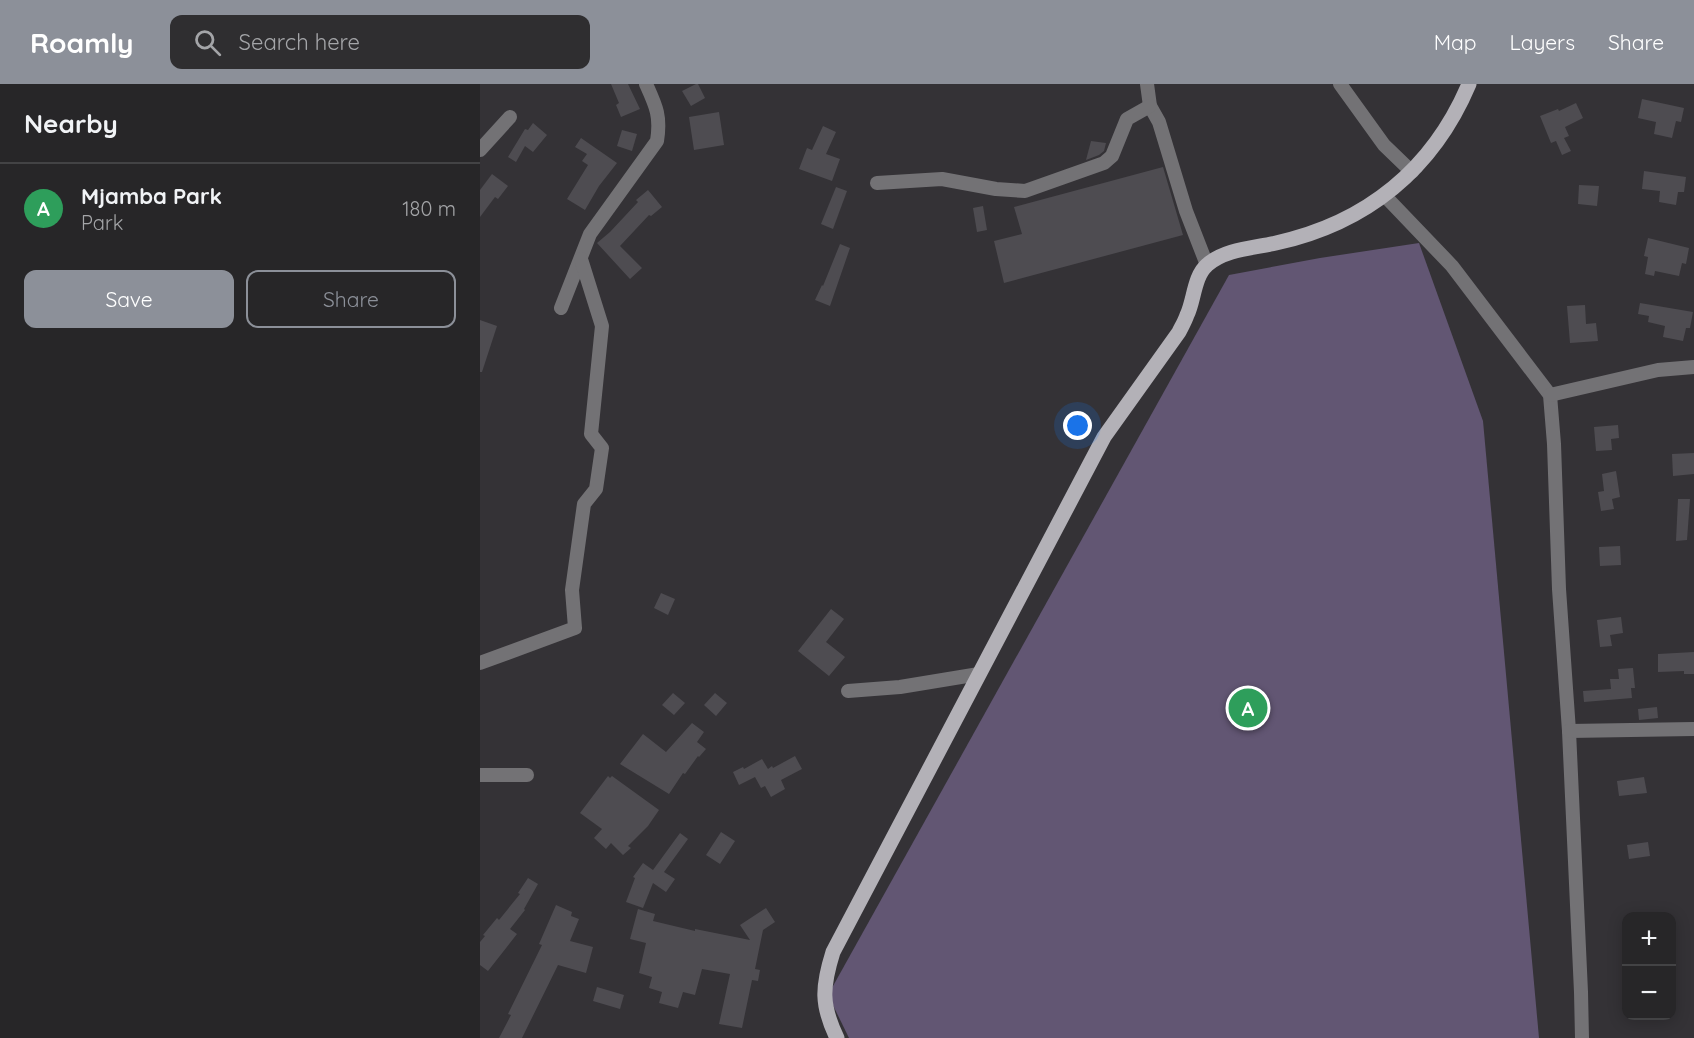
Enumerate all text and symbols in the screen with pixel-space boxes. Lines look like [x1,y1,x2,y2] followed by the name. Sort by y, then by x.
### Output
[170,15,590,69] search box
[30,25,134,60] text: Roamly
[191,26,224,59] icon: search
[239,28,360,56] text: Search here
[1434,29,1477,55] text: Map
[1510,29,1575,55] text: Layers
[1608,29,1664,55] text: Share
[24,107,118,140] text: Nearby
[81,182,222,210] text: Mjamba Park
[37,196,50,221] text: A
[402,196,456,221] text: 180 m
[81,210,123,235] text: Park
[24,270,234,328] button: Save
[246,270,456,328] button: Share
[1063,411,1092,440] your location
[1228,686,1268,730] pin: A
[1622,912,1676,1020] map controls
[1622,912,1676,966] button: +
[1622,966,1676,1020] button: −

